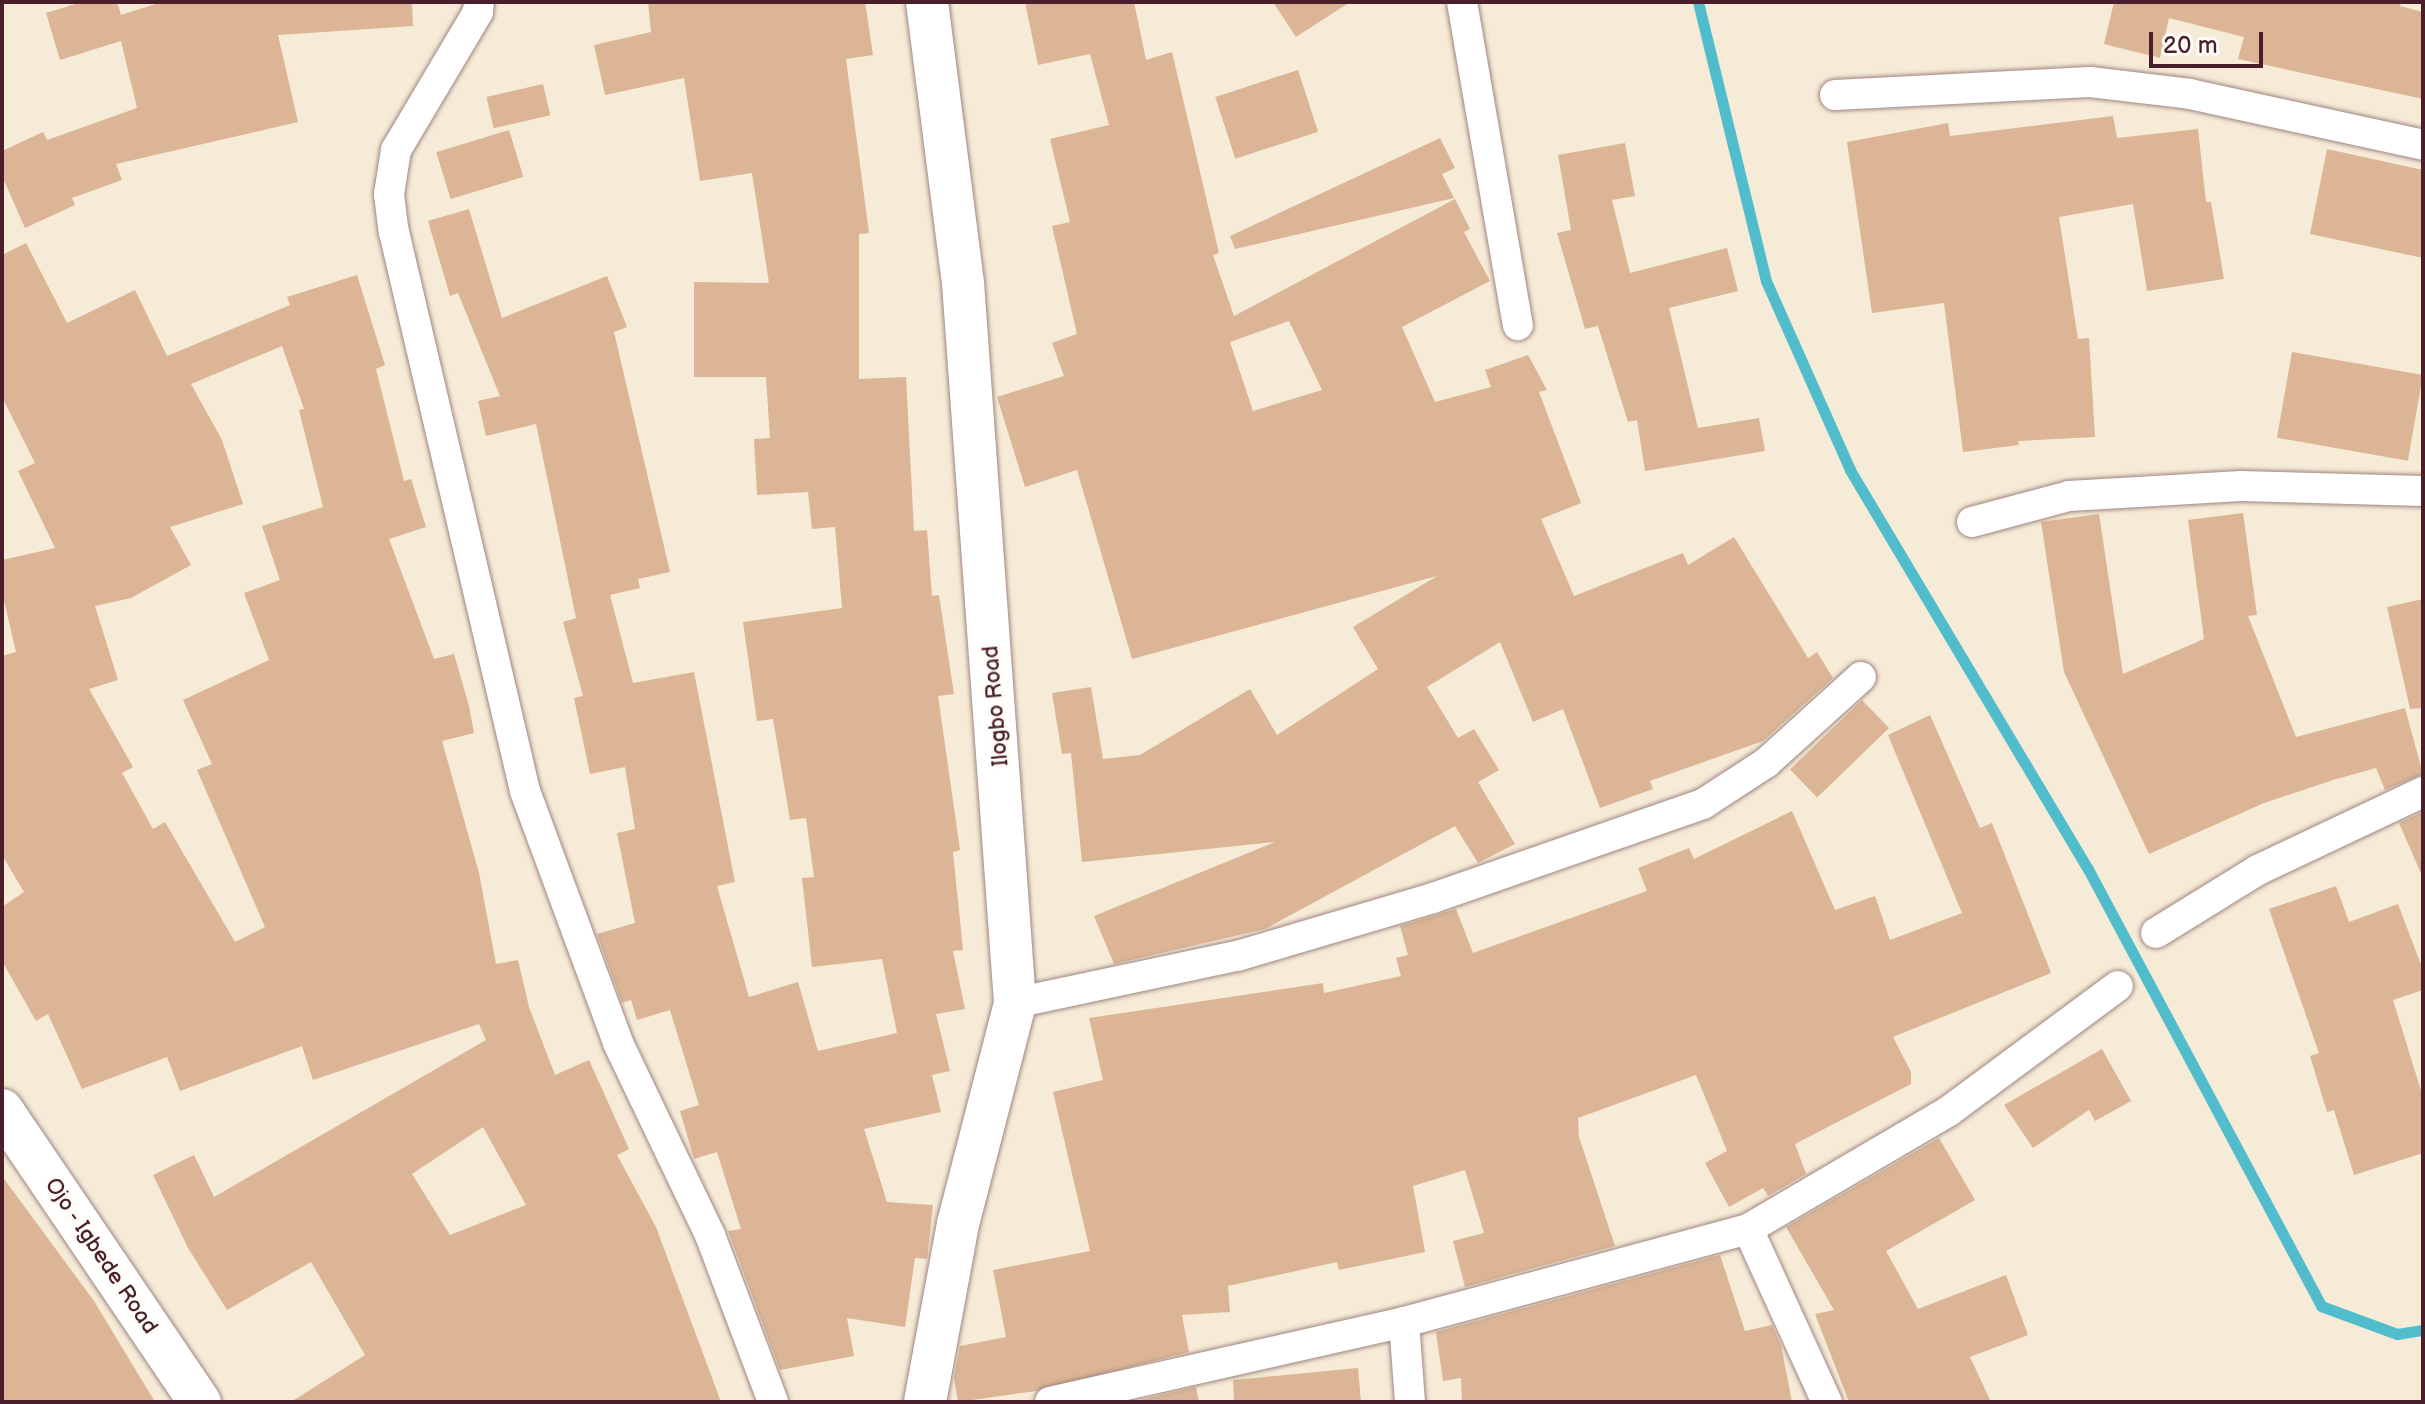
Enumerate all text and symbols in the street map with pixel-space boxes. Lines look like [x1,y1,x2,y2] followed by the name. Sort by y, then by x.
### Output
[2153,16,2267,66] scale bar
[2163,31,2218,60] text: 20 m
[978,645,1014,767] street label: Ilogbo Road
[39,1172,163,1340] street label: Ojo - Igbede Road

